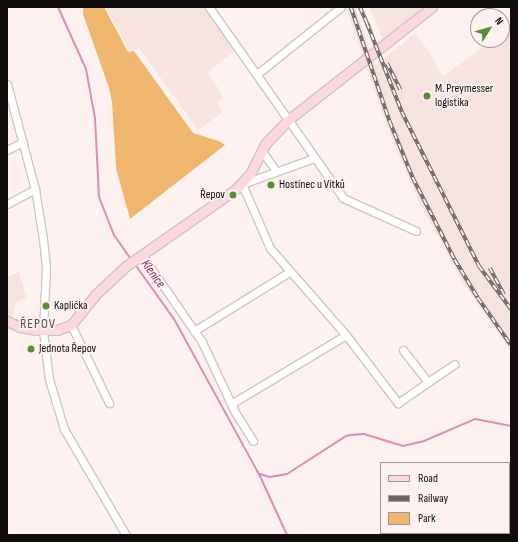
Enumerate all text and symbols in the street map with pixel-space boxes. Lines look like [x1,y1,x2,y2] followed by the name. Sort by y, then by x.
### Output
[470,8,510,48] north arrow
[492,15,506,27] text: N
[435,82,493,110] place label: M. Preymesser logistika
[422,91,432,101] marker: M. Preymesser logistika
[279,178,345,192] place label: Hostinec u Vítků
[266,180,276,190] marker: Hostinec u Vítků
[200,188,225,202] place label: Řepov
[228,190,238,200] marker: Řepov
[138,257,168,291] water label: Klenice
[54,299,88,313] place label: Kaplička
[41,301,51,311] marker: Kaplička
[20,316,56,332] district label: ŘEPOV
[39,342,96,356] place label: Jednota Řepov
[26,344,36,354] marker: Jednota Řepov
[380,462,510,534] legend
[418,471,438,486] text: Road
[418,491,448,506] text: Railway
[418,511,436,526] text: Park

